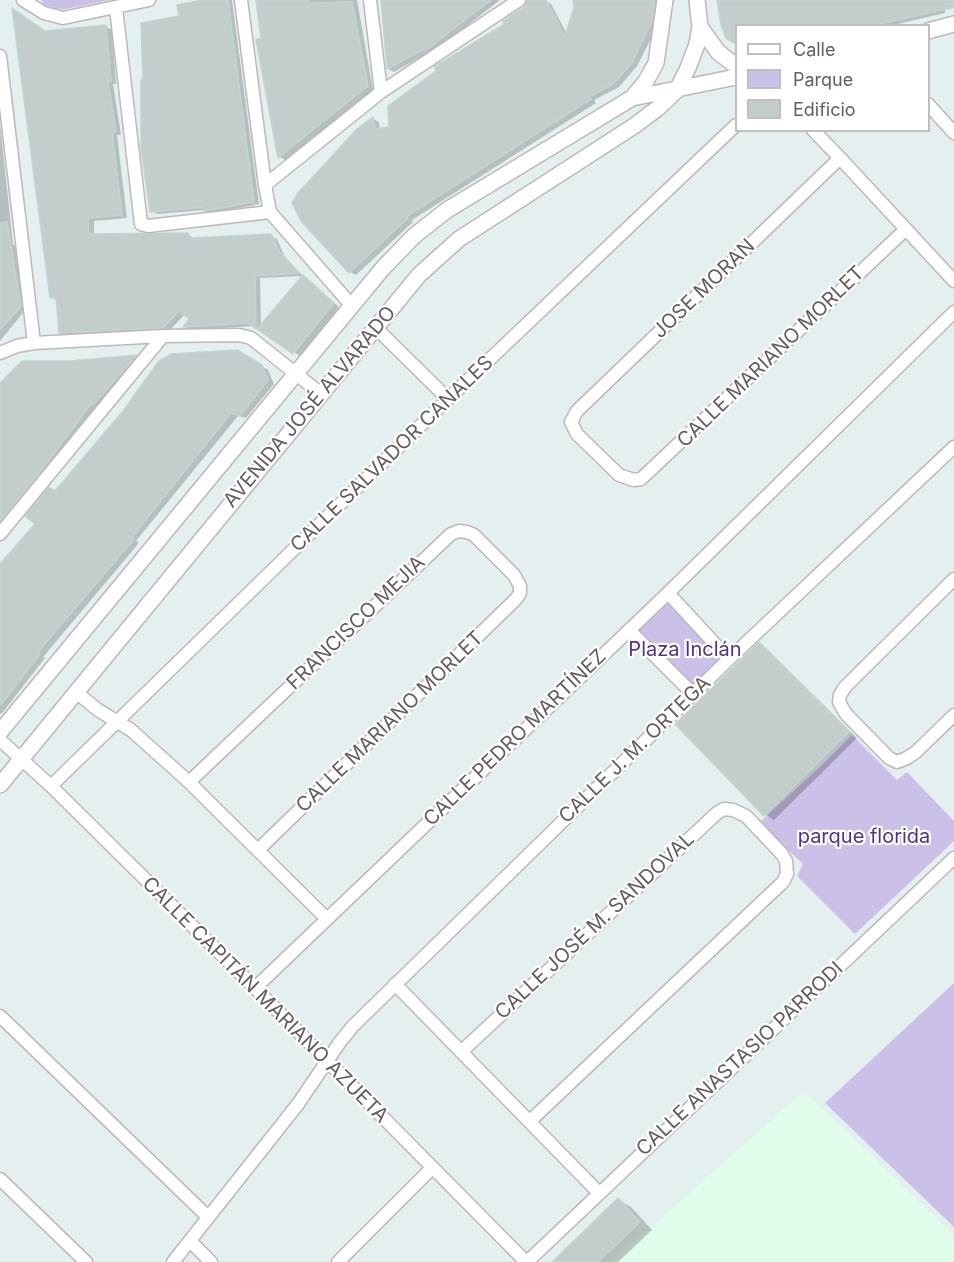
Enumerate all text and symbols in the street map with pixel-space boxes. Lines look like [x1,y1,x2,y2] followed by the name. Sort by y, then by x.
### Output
[735,24,930,132] legend
[793,39,835,60] text: Calle
[793,69,853,90] text: Parque
[793,99,856,120] text: Edificio
[648,234,760,344] street label: JOSE MORAN
[673,261,869,453] street label: CALLE MARIANO MORLET
[219,301,401,513] street label: AVENIDA JOSÉ ALVARADO
[286,351,498,557] street label: CALLE SALVADOR CANALES
[282,551,430,695] street label: FRANCISCO MEJIA
[292,626,488,818] street label: CALLE MARIANO MORLET
[628,638,742,662] park label: Plaza Inclán
[419,645,611,831] street label: CALLE PEDRO MARTÍNEZ
[554,671,716,829] street label: CALLE J. M. ORTEGA
[798,825,930,849] park label: parque florida
[491,827,699,1025] street label: CALLE JOSÉ M. SANDOVAL
[137,872,393,1128] street label: CALLE CAPITÁN MARIANO AZUETA
[632,957,848,1161] street label: CALLE ANASTASIO PARRODI

